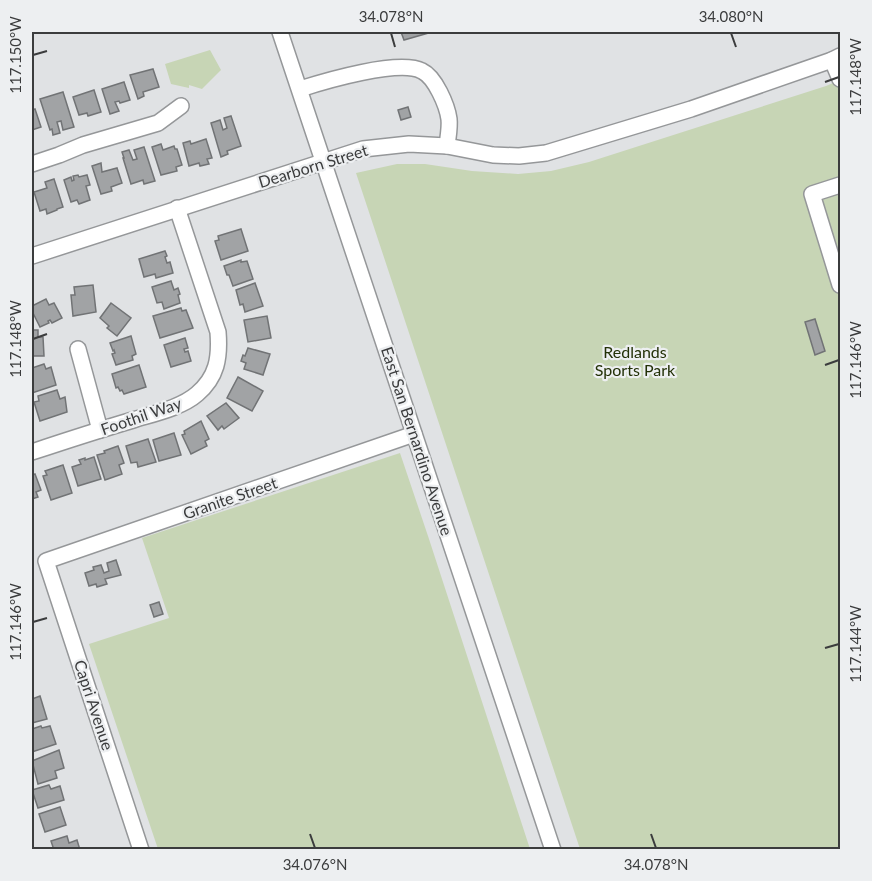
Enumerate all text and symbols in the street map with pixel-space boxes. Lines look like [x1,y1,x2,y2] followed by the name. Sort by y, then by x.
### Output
[359,7,423,25] text: 34.078°N
[699,7,763,25] text: 34.080°N
[6,16,24,94] text: 117.150°W
[846,38,864,116] text: 117.148°W
[256,140,370,191] street label: Dearborn Street
[6,300,24,378] text: 117.148°W
[846,321,864,399] text: 117.146°W
[595,342,676,379] park label: Redlands Sports Park
[378,344,457,538] street label: East San Bernardino Avenue
[98,393,184,438] street label: Foothil Way
[180,472,280,523] street label: Granite Street
[6,583,24,661] text: 117.146°W
[846,605,864,683] text: 117.144°W
[71,657,118,752] street label: Capri Avenue
[283,855,347,873] text: 34.076°N
[624,855,688,873] text: 34.078°N

